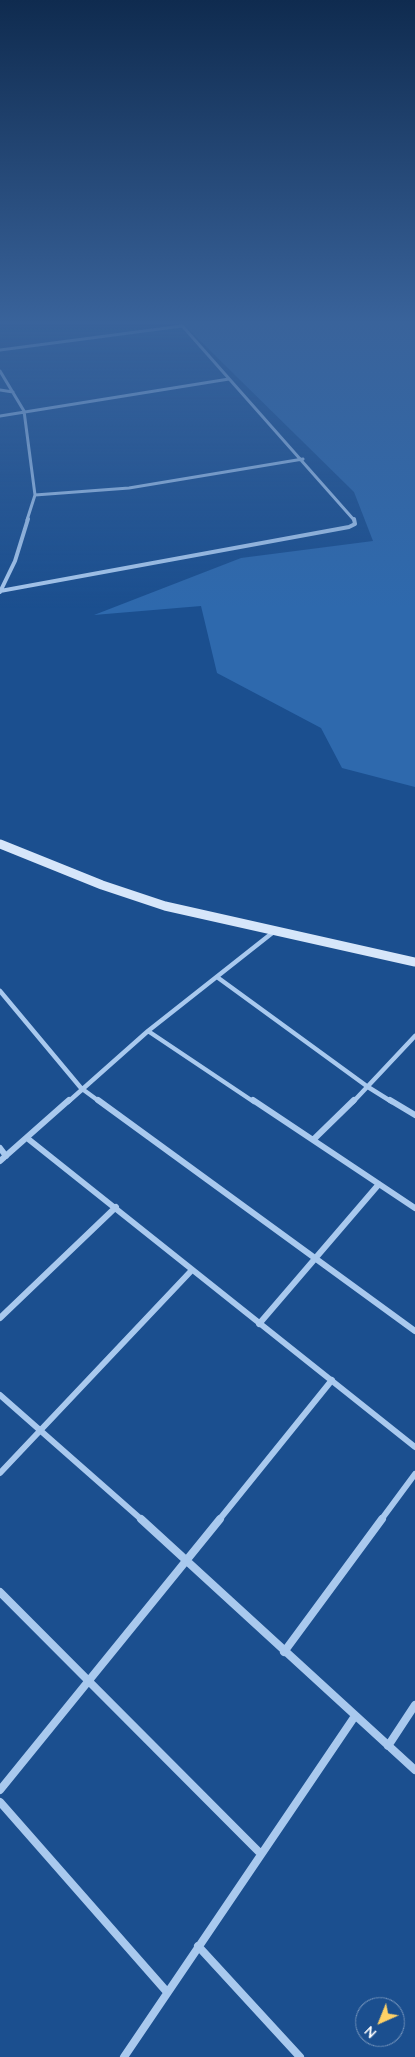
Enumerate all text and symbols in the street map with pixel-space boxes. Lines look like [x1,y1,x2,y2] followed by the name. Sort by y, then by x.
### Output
[355,1997,405,2047] north arrow
[360,2022,380,2042] text: N

